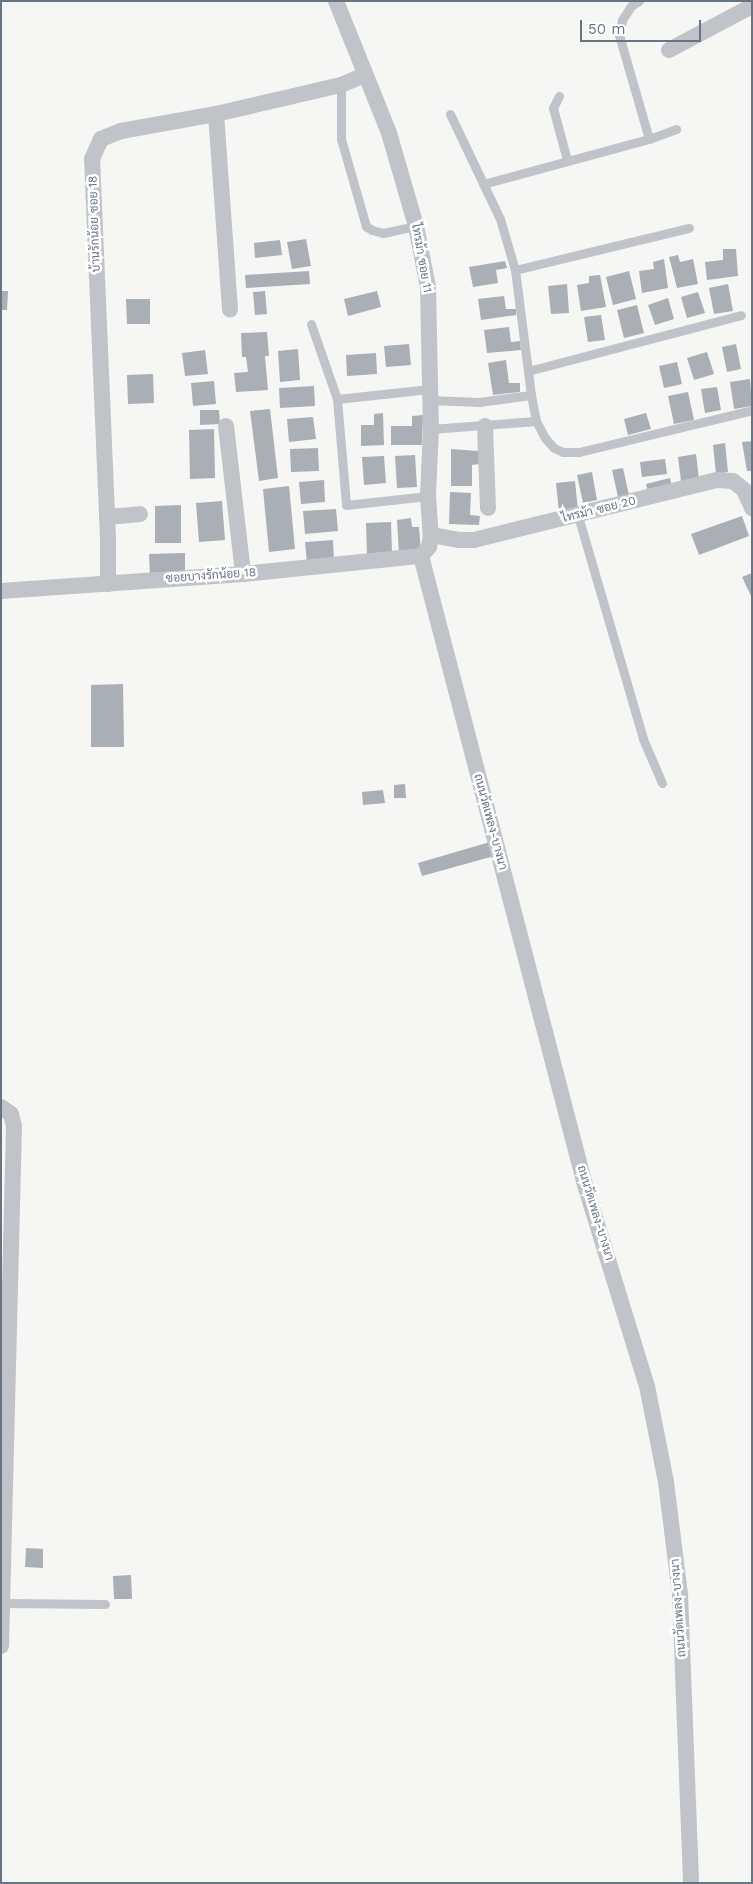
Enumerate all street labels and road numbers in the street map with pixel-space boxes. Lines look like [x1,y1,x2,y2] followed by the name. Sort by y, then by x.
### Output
[86,175,104,273] street label: บ้านรักน้อย ซอย 18
[408,222,434,294] street label: ไทรม้า ซอย 11
[561,494,637,526] street label: ไทรม้า ซอย 20
[165,566,257,586] street label: ซอยบางรักน้อย 18
[470,772,510,872] street label: ถนนวัดเพลง-บางนา
[574,1164,616,1262] street label: ถนนวัดเพลง-บางนา
[668,1558,690,1658] street label: ถนนวัดเพลง-บางนา

